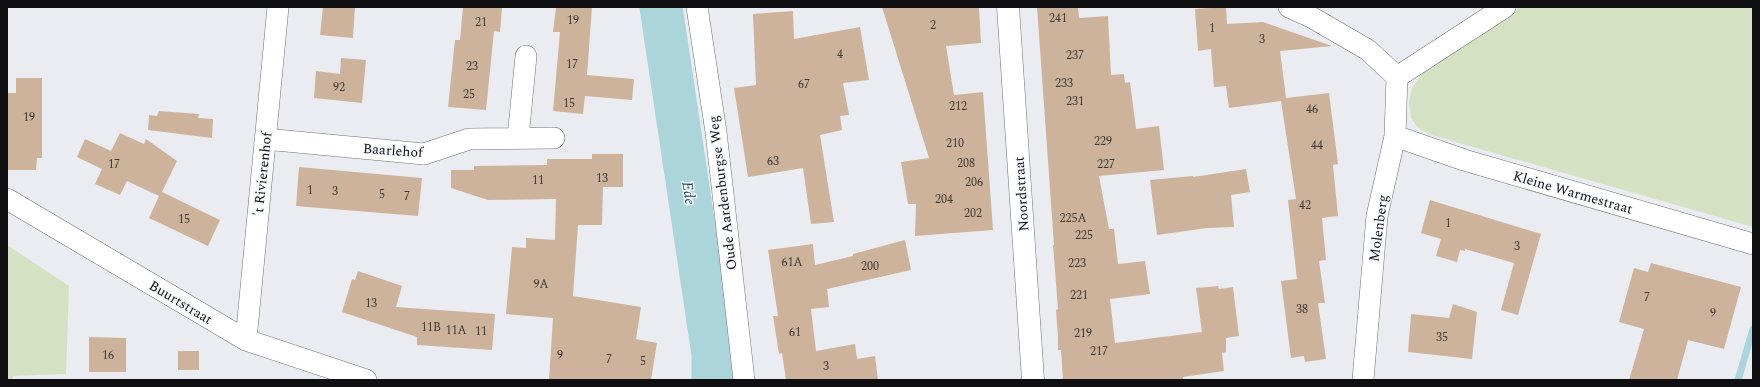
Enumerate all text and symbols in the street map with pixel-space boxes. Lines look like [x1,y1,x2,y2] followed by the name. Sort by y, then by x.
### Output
[1049,9,1067,28] house number: 241
[567,11,579,30] house number: 19
[475,13,487,32] house number: 21
[930,16,936,35] house number: 2
[1209,19,1215,38] house number: 1
[1259,30,1265,49] house number: 3
[837,45,843,64] house number: 4
[1066,46,1084,65] house number: 237
[566,55,578,74] house number: 17
[466,57,478,76] house number: 23
[1055,74,1073,93] house number: 233
[798,75,810,94] house number: 67
[333,78,345,97] house number: 92
[463,85,475,104] house number: 25
[1066,92,1084,111] house number: 231
[563,94,575,113] house number: 15
[949,97,967,116] house number: 212
[1306,100,1318,119] house number: 46
[23,108,35,127] house number: 19
[703,114,742,271] street label: Oude Aardenburgse Weg
[248,130,277,217] street label: 't Rivierenhof
[1094,132,1112,151] house number: 229
[946,134,964,153] house number: 210
[1311,136,1323,155] house number: 44
[362,138,425,163] street label: Baarlehof
[767,152,779,171] house number: 63
[957,154,975,173] house number: 208
[108,155,120,174] house number: 17
[1097,155,1115,174] house number: 227
[1008,156,1035,232] street label: Noordstraat
[1511,165,1635,220] street label: Kleine Warmestraat
[596,169,608,188] house number: 13
[532,171,544,190] house number: 11
[965,173,983,192] house number: 206
[675,180,702,207] water label: Ede
[307,181,313,200] house number: 1
[332,182,338,201] house number: 3
[379,185,385,204] house number: 5
[404,187,410,206] house number: 7
[935,190,953,209] house number: 204
[1363,193,1394,263] street label: Molenberg
[1299,196,1311,215] house number: 42
[964,204,982,223] house number: 202
[1059,209,1087,228] house number: 225A
[178,210,190,229] house number: 15
[1445,214,1451,233] house number: 1
[1075,226,1093,245] house number: 225
[1514,237,1520,256] house number: 3
[781,253,803,272] house number: 61A
[1068,254,1086,273] house number: 223
[861,257,879,276] house number: 200
[145,275,217,330] street label: Buurtstraat
[533,275,549,294] house number: 9A
[1070,286,1088,305] house number: 221
[1644,288,1650,307] house number: 7
[365,294,377,313] house number: 13
[1296,300,1308,319] house number: 38
[1710,304,1716,323] house number: 9
[421,318,441,337] house number: 11B
[445,321,467,340] house number: 11A
[475,322,487,341] house number: 11
[789,323,801,342] house number: 61
[1074,324,1092,343] house number: 219
[1436,328,1448,347] house number: 35
[1090,342,1108,361] house number: 217
[102,346,114,365] house number: 16
[557,346,563,365] house number: 9
[606,350,612,369] house number: 7
[640,352,646,371] house number: 5
[823,357,829,376] house number: 3

